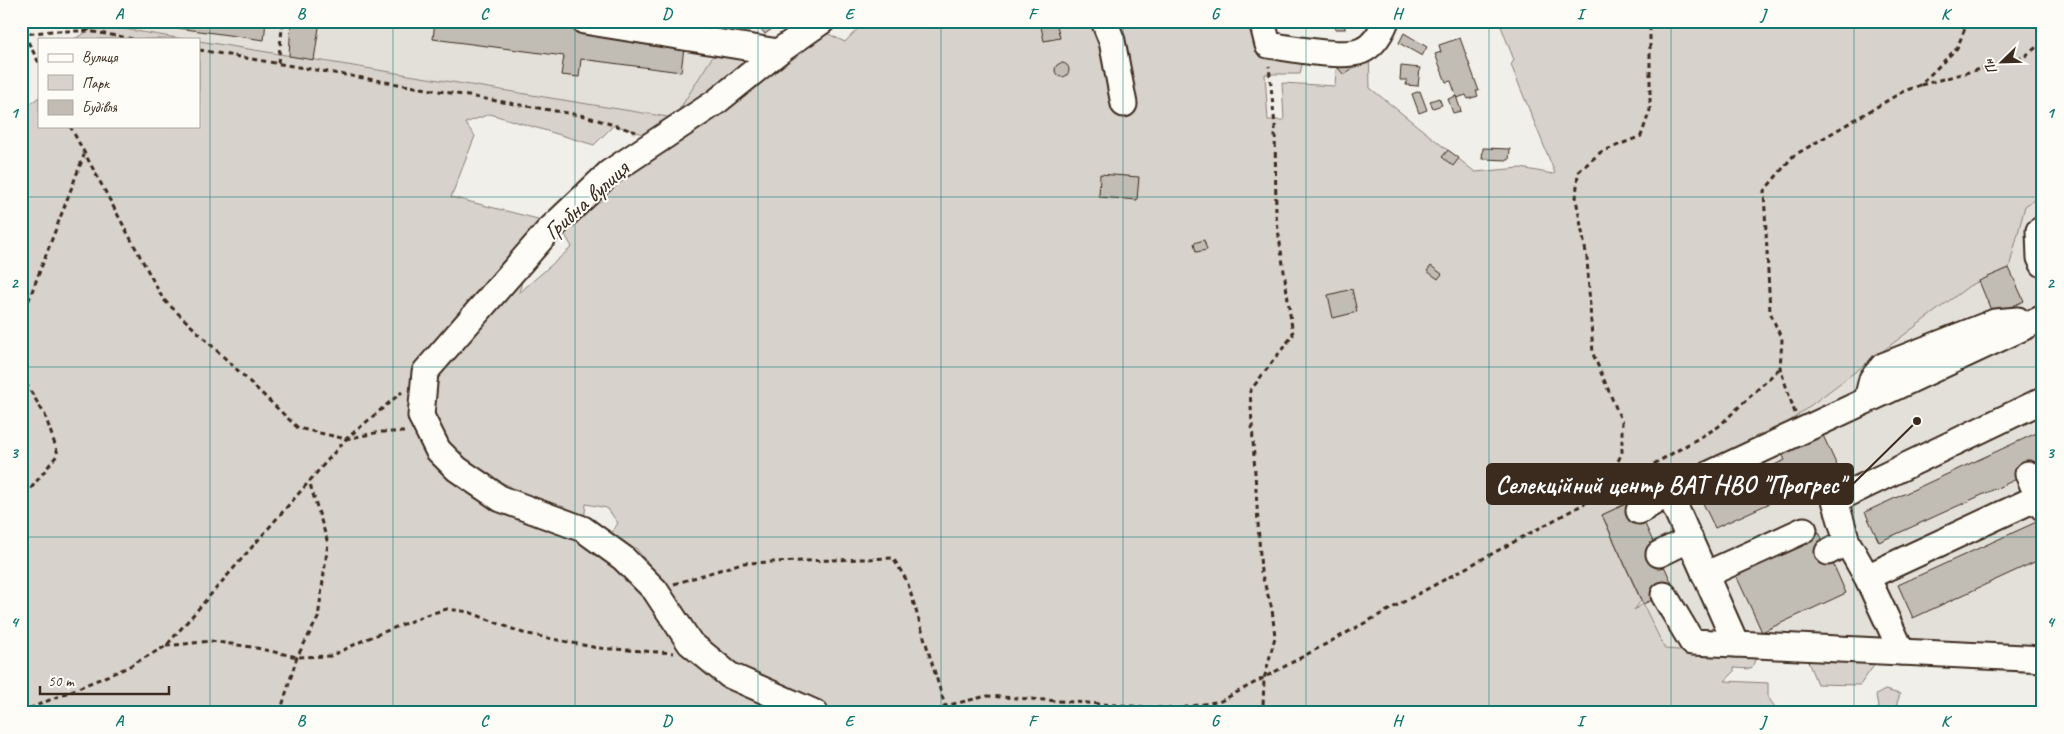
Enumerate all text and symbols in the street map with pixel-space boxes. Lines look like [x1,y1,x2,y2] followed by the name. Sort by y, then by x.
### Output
[115,4,125,24] text: A
[297,4,307,24] text: B
[480,4,490,24] text: C
[662,4,673,24] text: D
[845,4,856,24] text: E
[1028,4,1039,24] text: F
[1211,4,1221,24] text: G
[1392,4,1404,24] text: H
[1577,4,1587,24] text: I
[1759,4,1768,24] text: J
[1941,4,1953,24] text: K
[38,38,200,128] legend
[1976,38,2026,88] north arrow
[82,48,119,67] text: Вулиця
[1979,56,2001,77] text: Пн
[82,74,110,93] text: Парк
[82,98,117,117] text: Будівля
[10,103,19,123] text: 1
[2046,103,2055,123] text: 1
[537,153,636,246] street label: Грибна вулиця
[10,273,19,293] text: 2
[2046,273,2055,293] text: 2
[10,443,19,463] text: 3
[2046,443,2055,463] text: 3
[1487,464,1853,504] callout: Селекційний центр ВАТ НВО "Прогрес"
[1496,469,1850,501] text: Селекційний центр ВАТ НВО "Прогрес"
[10,612,19,632] text: 4
[2046,612,2055,632] text: 4
[40,664,169,696] scale bar
[48,672,75,691] text: 50 m
[115,711,125,731] text: A
[297,711,307,731] text: B
[480,711,490,731] text: C
[662,711,673,731] text: D
[845,711,856,731] text: E
[1028,711,1039,731] text: F
[1211,711,1221,731] text: G
[1392,711,1404,731] text: H
[1577,711,1587,731] text: I
[1759,711,1768,731] text: J
[1941,711,1953,731] text: K

